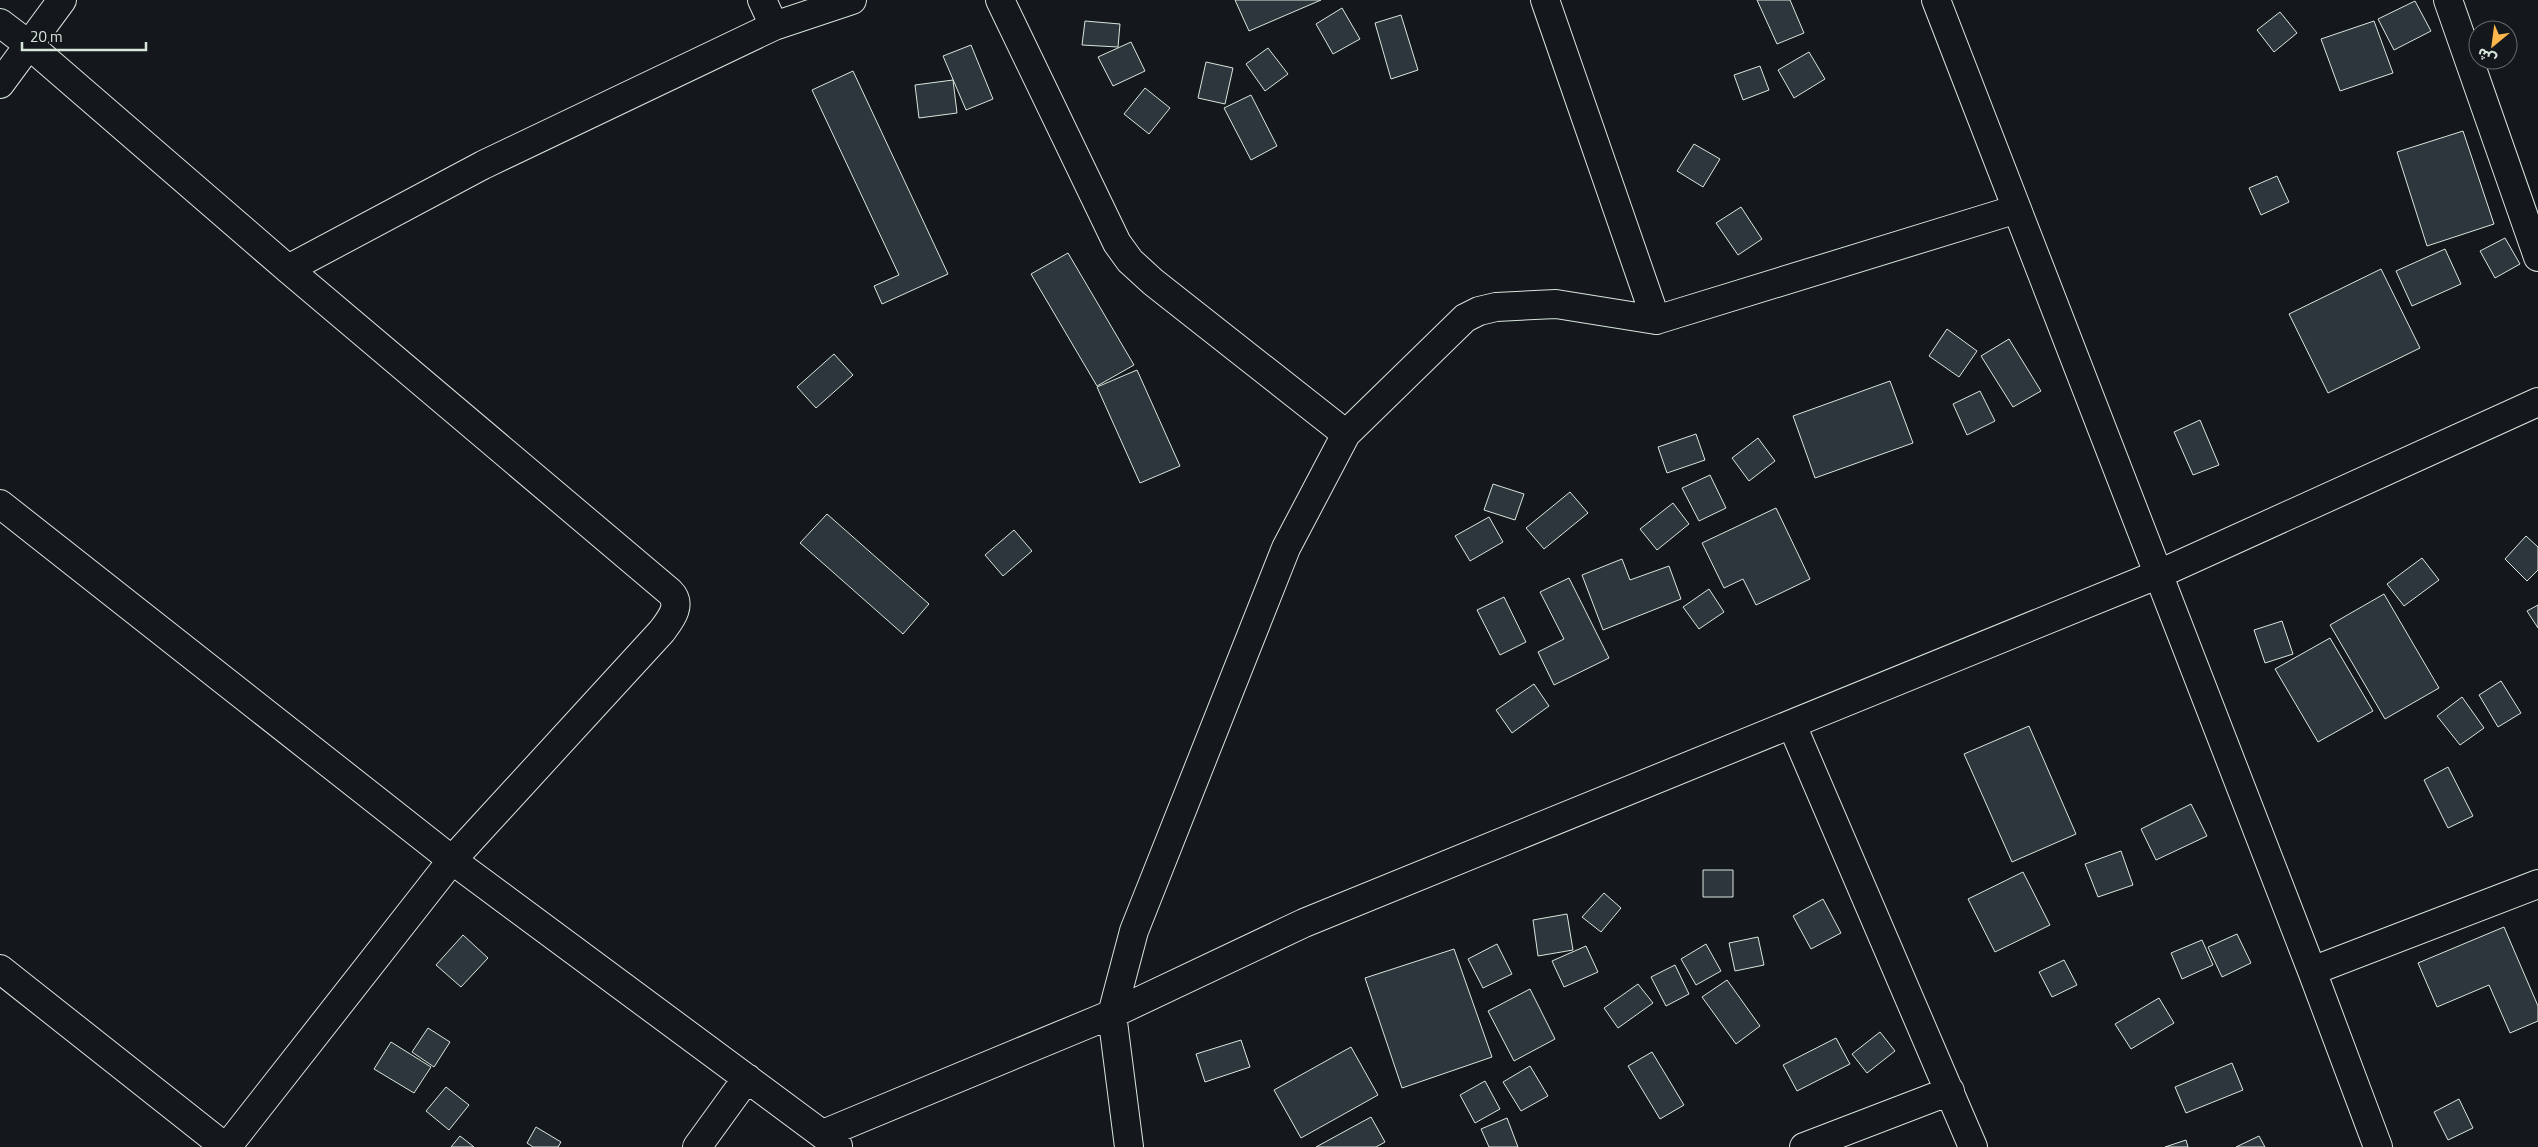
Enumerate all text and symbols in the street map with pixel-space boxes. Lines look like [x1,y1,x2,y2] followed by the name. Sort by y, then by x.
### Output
[22,20,146,52] scale bar
[2468,20,2518,70] north arrow
[30,25,63,48] text: 20 m
[2473,43,2500,71] text: ش

